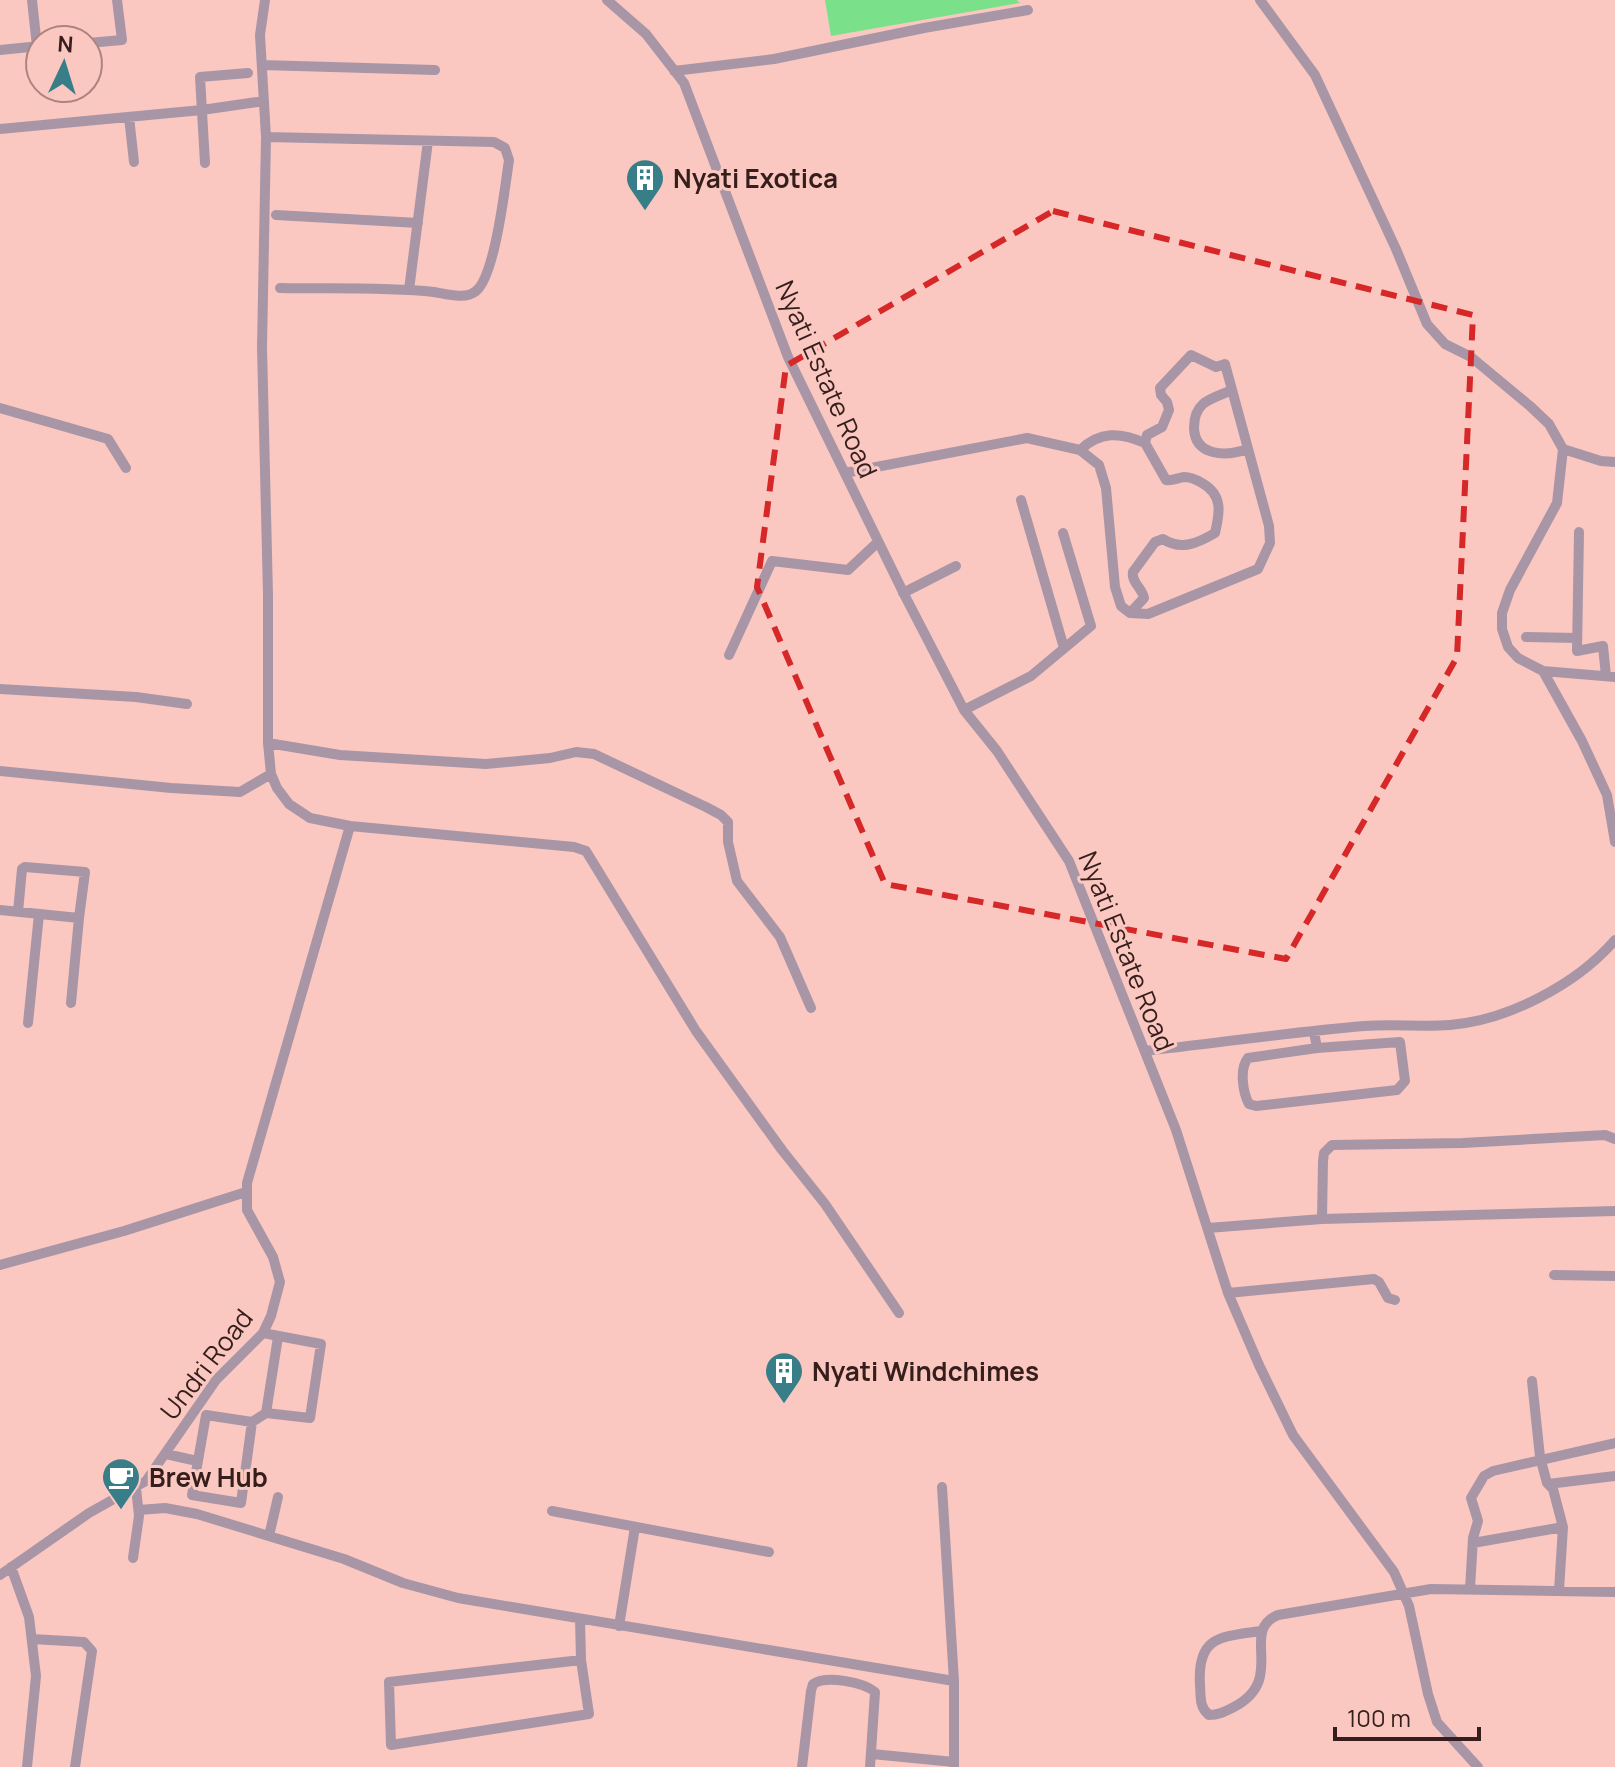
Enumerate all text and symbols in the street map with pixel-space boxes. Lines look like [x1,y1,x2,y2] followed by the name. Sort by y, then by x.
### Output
[24,24,104,104] north arrow
[56,29,74,60] text: N
[624,157,666,212] building icon: Nyati Exotica
[673,160,838,196] place label: Nyati Exotica
[767,275,887,483] street label: Nyati Estate Road
[1071,846,1183,1056] street label: Nyati Estate Road
[151,1301,261,1427] street label: Undri Road
[763,1350,805,1405] building icon: Nyati Windchimes
[812,1353,1039,1389] place label: Nyati Windchimes
[100,1456,142,1511] cafe icon: Brew Hub
[149,1459,268,1495] place label: Brew Hub
[1335,1691,1479,1741] scale bar
[1347,1701,1411,1734] text: 100 m

